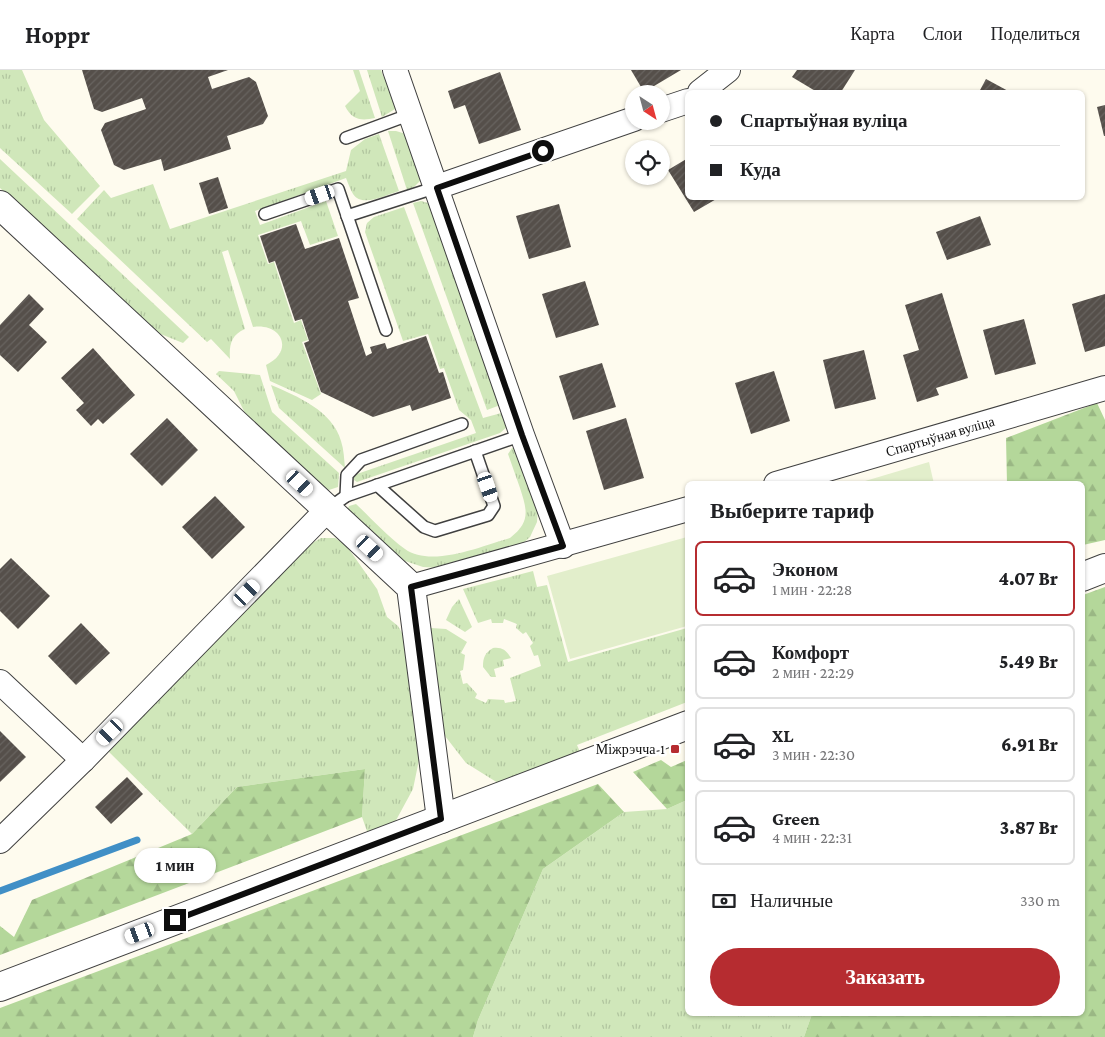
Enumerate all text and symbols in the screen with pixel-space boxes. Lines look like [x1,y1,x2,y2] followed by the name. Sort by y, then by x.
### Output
[25,21,90,48] text: Hoppr
[850,24,895,44] text: Карта
[923,24,962,44] text: Слои
[990,24,1080,44] text: Поделиться
[625,85,670,130] north arrow
[625,85,670,185] map controls
[740,110,908,131] text: Спартыўная вуліца
[532,140,554,162] route start
[625,140,670,185] button: locate
[740,159,781,180] text: Куда
[303,183,336,207] car
[884,412,997,460] street label: Спартыўная вуліца
[283,467,316,499] car
[476,470,499,504] car
[710,498,874,523] text: Выберите тариф
[353,532,386,564] car
[712,556,757,601] icon: car
[772,559,838,580] text: Эконом
[998,568,1058,589] text: 4.07 Br
[231,577,262,609] car
[772,581,852,598] text: 1 мин · 22:28
[712,639,757,684] icon: car
[772,642,849,663] text: Комфорт
[999,651,1058,672] text: 5.49 Br
[772,664,854,681] text: 2 мин · 22:29
[94,716,125,748] car
[712,722,757,767] icon: car
[772,725,794,746] text: XL
[1001,734,1058,755] text: 6.91 Br
[596,741,665,757] place label: Міжрэчча-1
[669,743,681,755] marker: Міжрэчча-1
[772,746,855,763] text: 3 мин · 22:30
[712,805,757,850] icon: car
[772,808,820,829] text: Green
[1000,817,1058,838] text: 3.87 Br
[772,829,852,846] text: 4 мин · 22:31
[134,848,216,882] callout: 1 мин
[156,857,194,874] text: 1 мин
[710,887,738,915] icon: cash
[750,890,833,911] text: Наличные
[1020,892,1060,909] text: 330 m
[164,909,186,931] route end
[123,921,156,945] car
[710,948,1060,1006] button: Заказать

